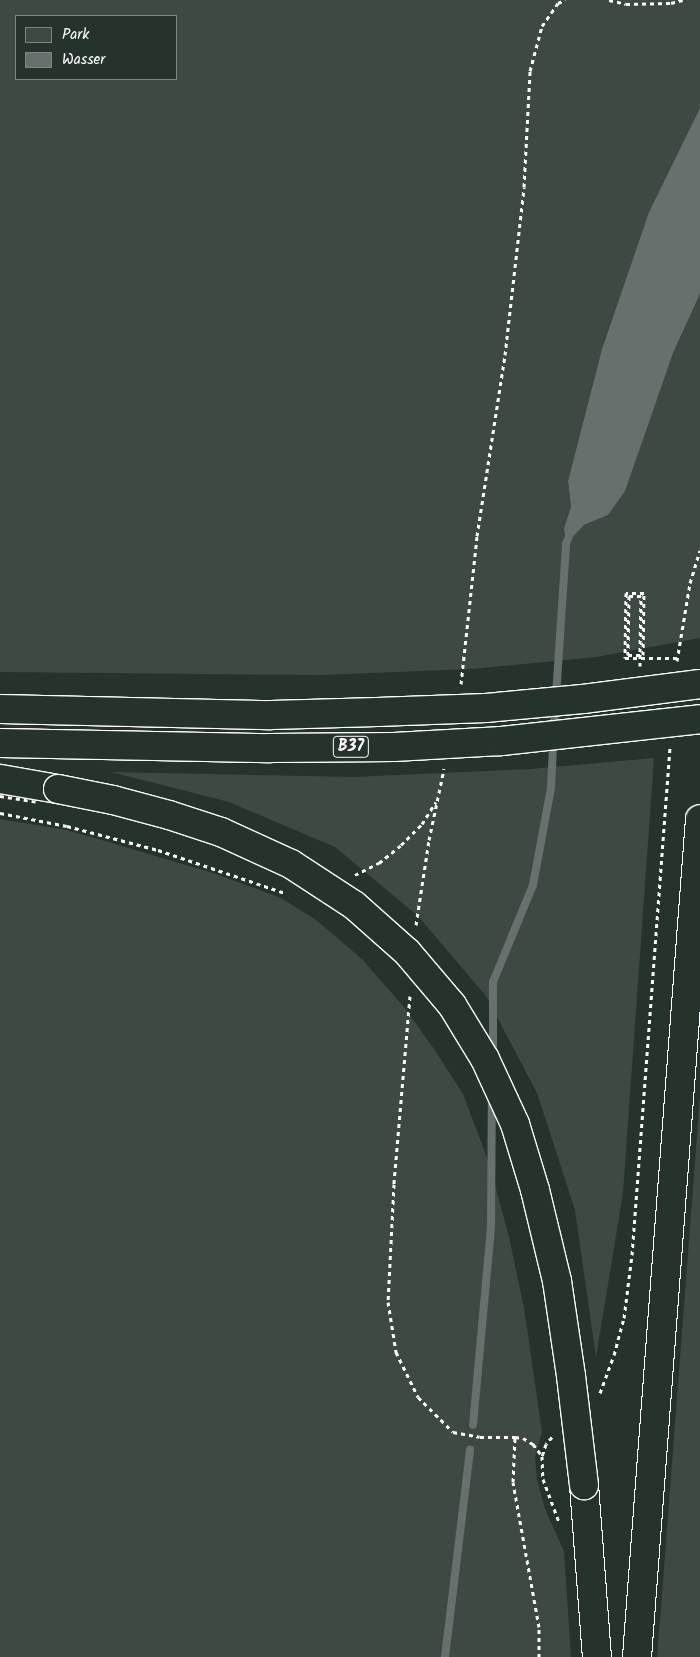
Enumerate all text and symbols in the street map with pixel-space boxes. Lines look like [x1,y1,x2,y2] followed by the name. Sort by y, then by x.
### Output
[15,15,178,80] legend
[62,23,89,47] text: Park
[62,48,105,72] text: Wasser
[332,734,370,760] road number: B37

